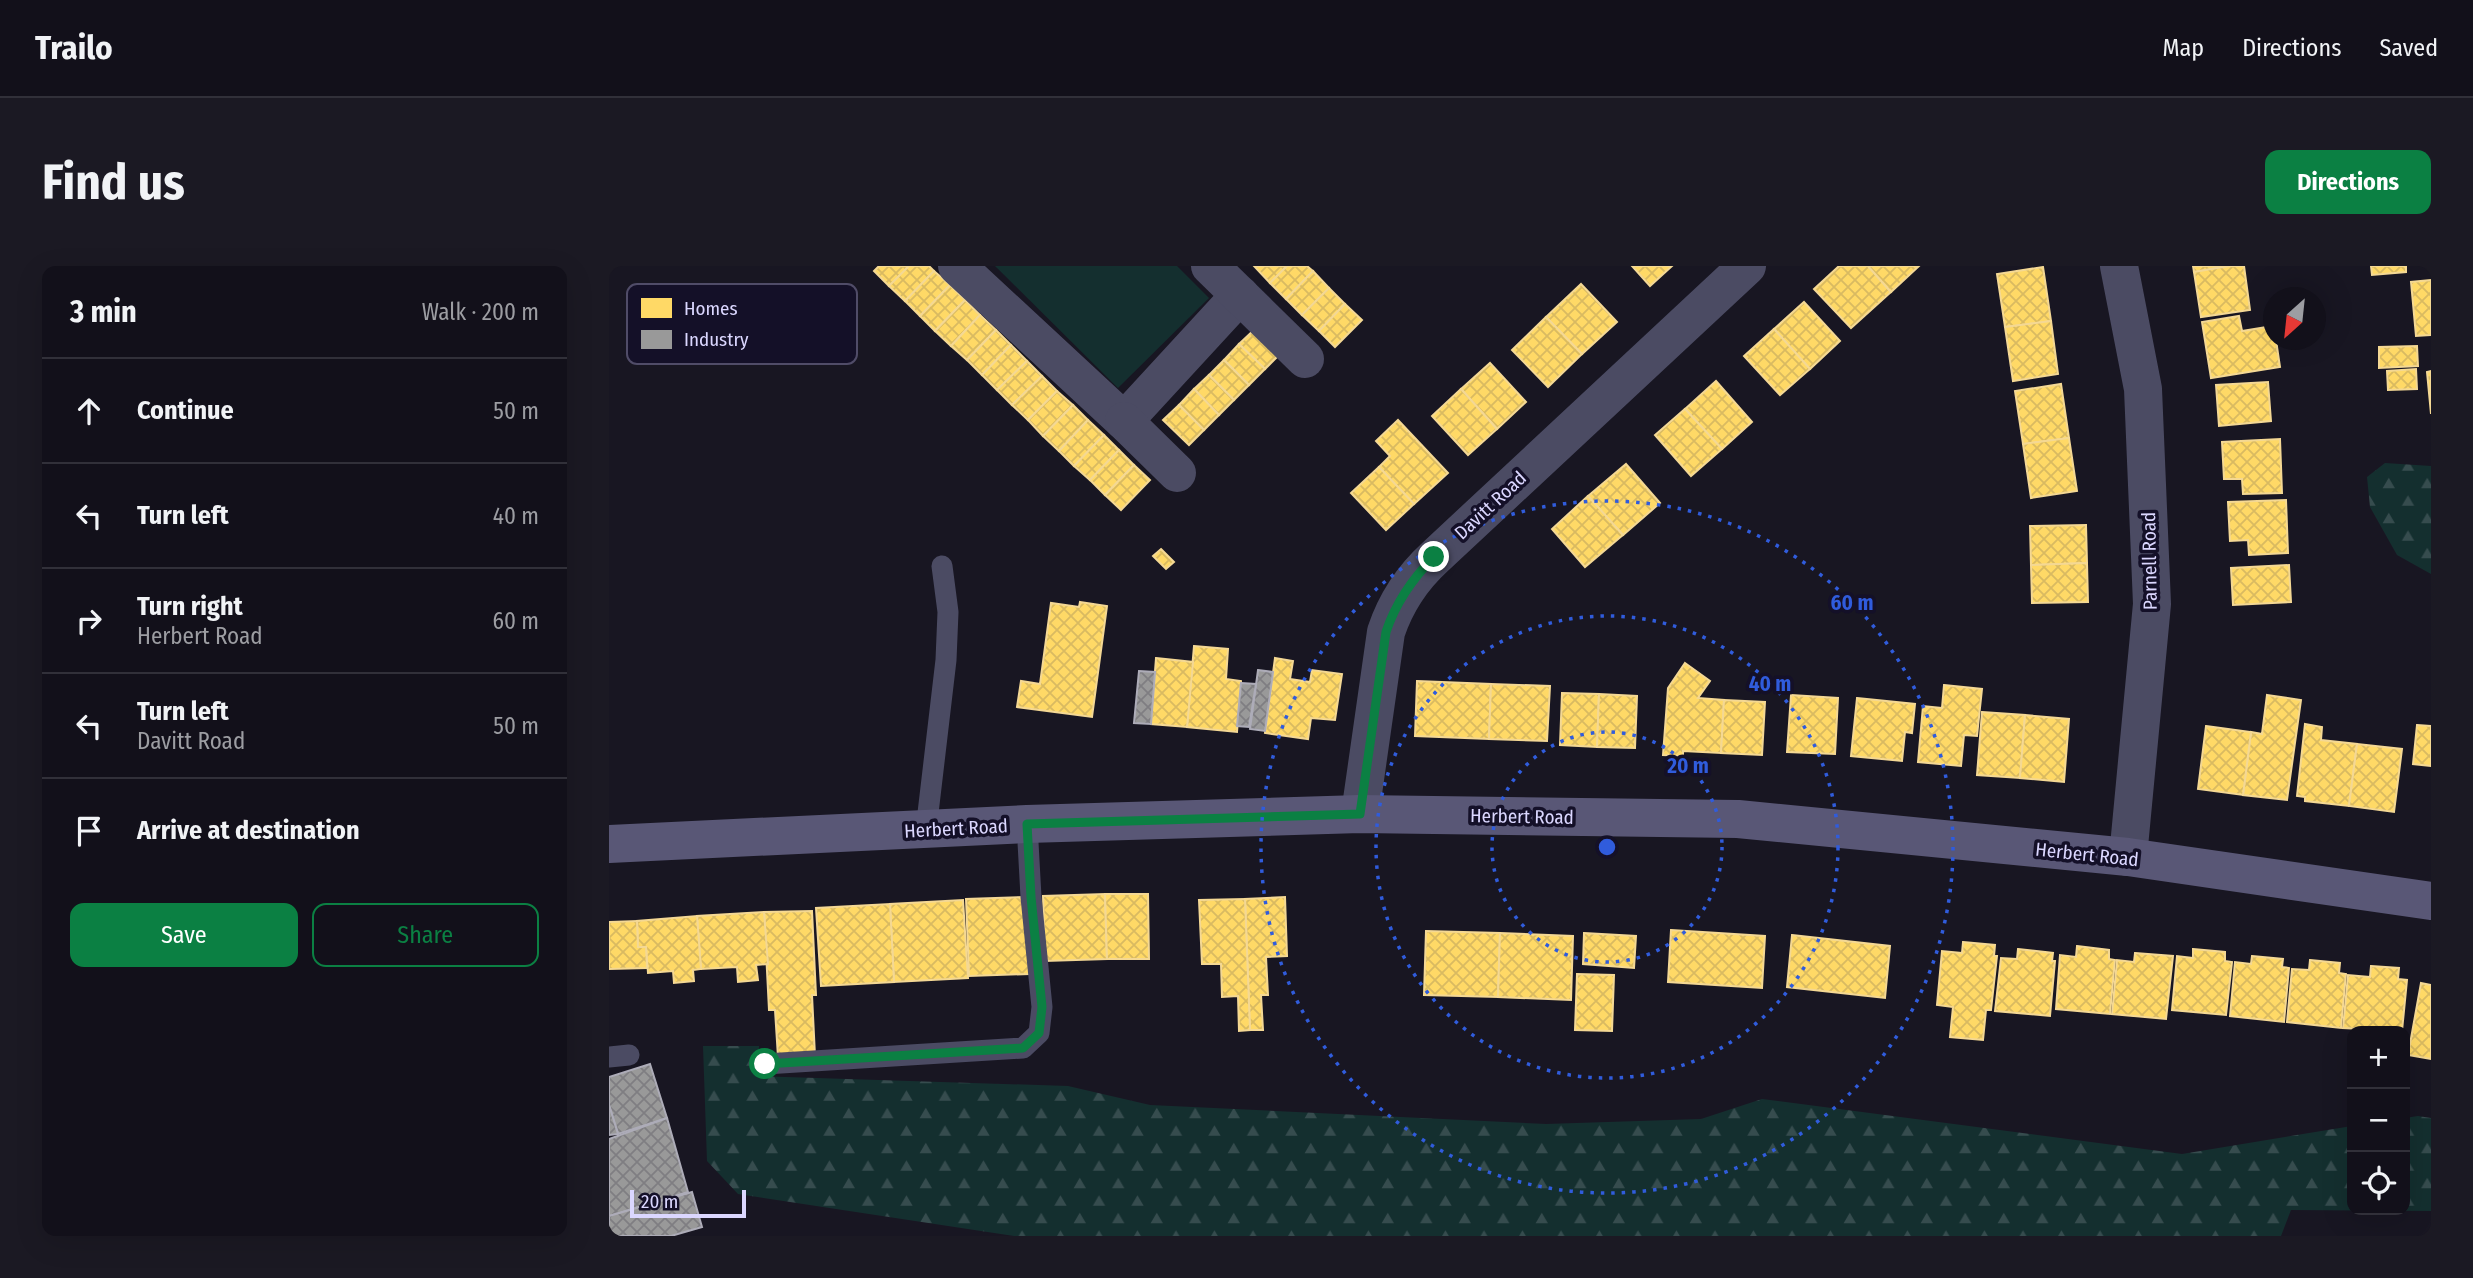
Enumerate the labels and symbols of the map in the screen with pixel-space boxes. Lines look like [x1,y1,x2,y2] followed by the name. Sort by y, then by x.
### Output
[627,284,857,364] legend
[2263,287,2326,350] north arrow
[684,297,738,320] text: Homes
[684,328,749,351] text: Industry
[1450,466,1531,544] street label: Davitt Road
[2137,512,2162,610] street label: Parnell Road
[1418,541,1449,572] route end
[1831,590,1873,616] text: 60 m
[1749,671,1791,697] text: 40 m
[1666,753,1709,779] text: 20 m
[1470,804,1574,829] street label: Herbert Road
[904,814,1008,843] street label: Herbert Road
[1595,835,1619,859] centre of rings
[2034,838,2140,871] street label: Herbert Road
[749,1048,780,1079] route start
[630,1187,745,1219] scale bar

